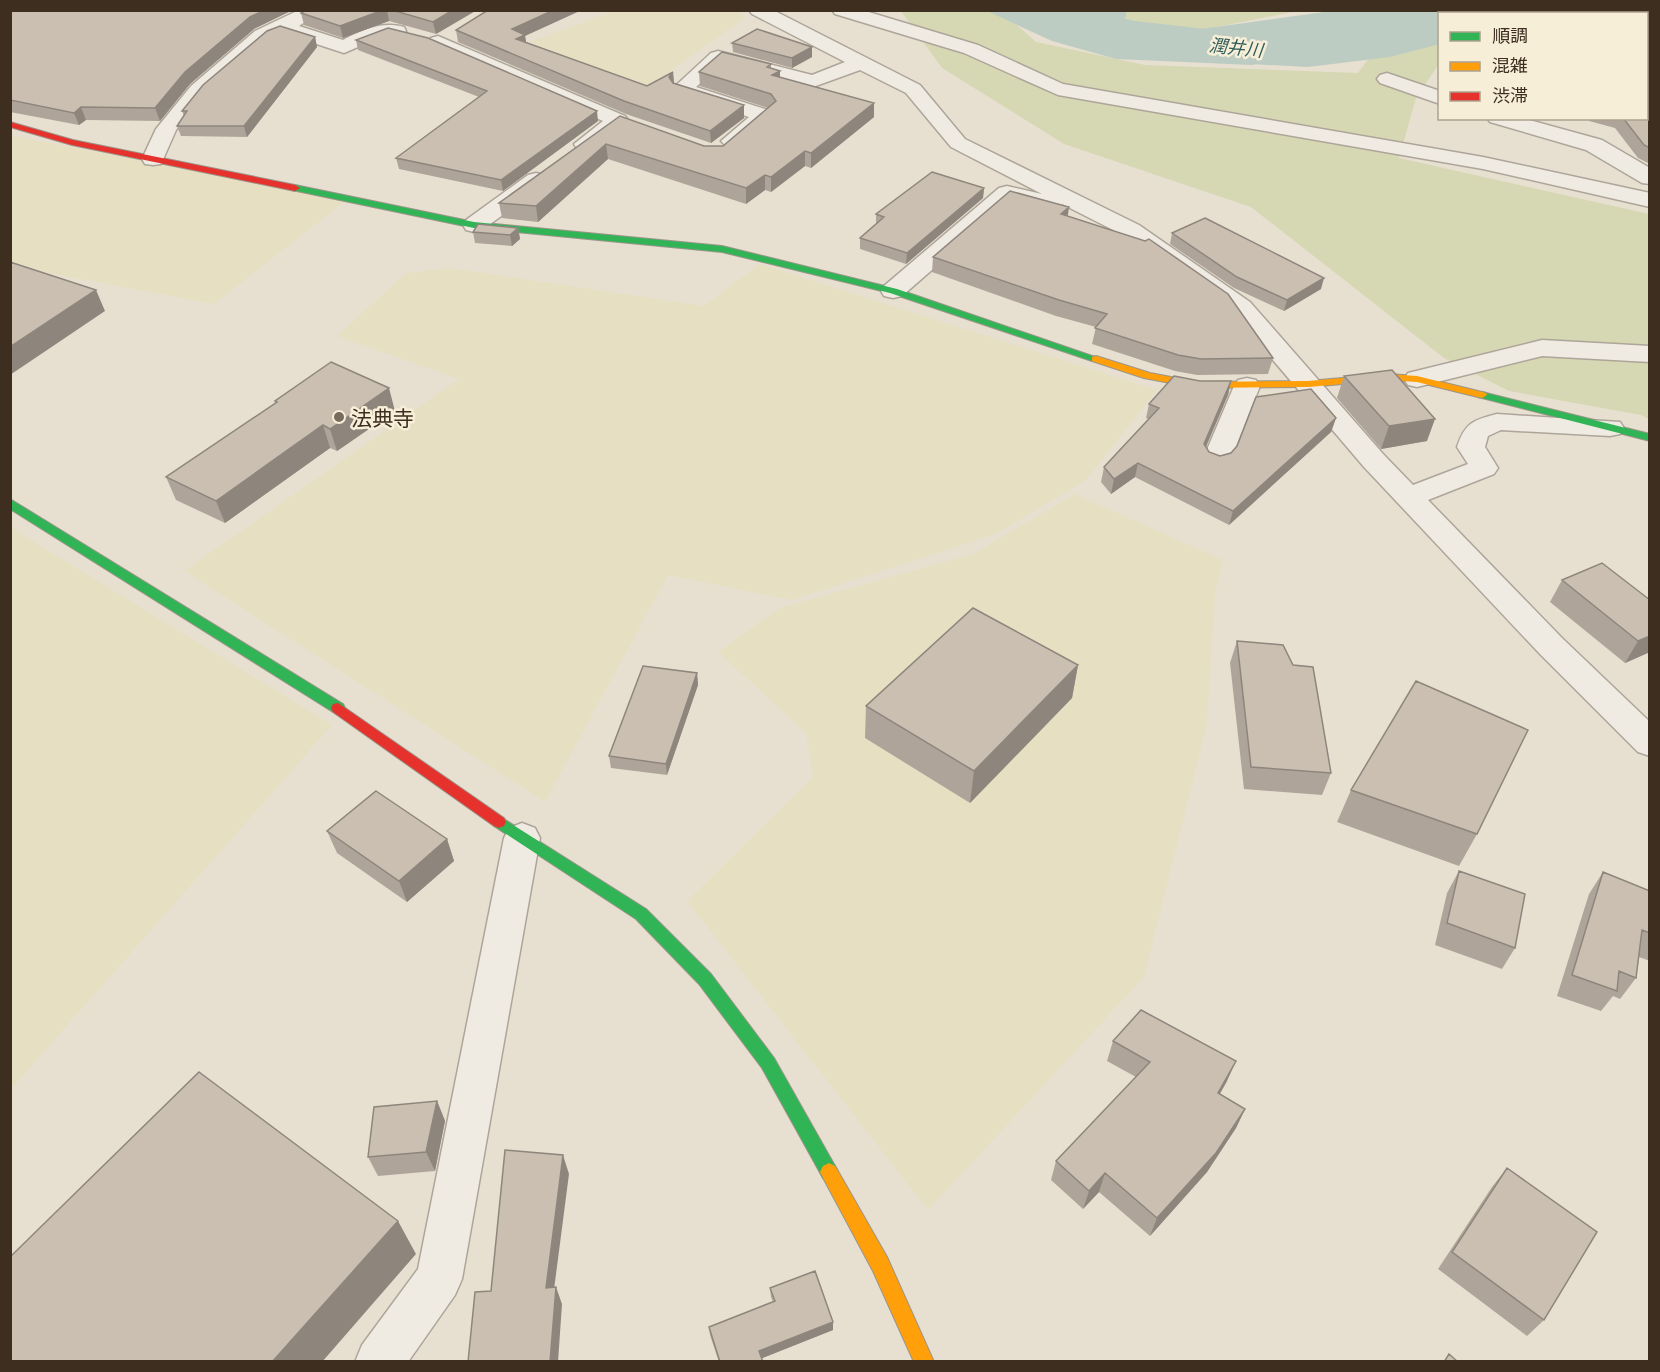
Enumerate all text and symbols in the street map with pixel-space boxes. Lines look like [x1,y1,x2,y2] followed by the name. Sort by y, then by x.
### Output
[1438,12,1648,120] legend
[1492,23,1528,47] text: 順調
[1208,32,1266,62] water label: 潤井川
[1492,53,1528,77] text: 混雑
[1492,83,1528,107] text: 渋滞
[351,403,414,431] place label: 法典寺
[332,410,346,424] marker: 法典寺

